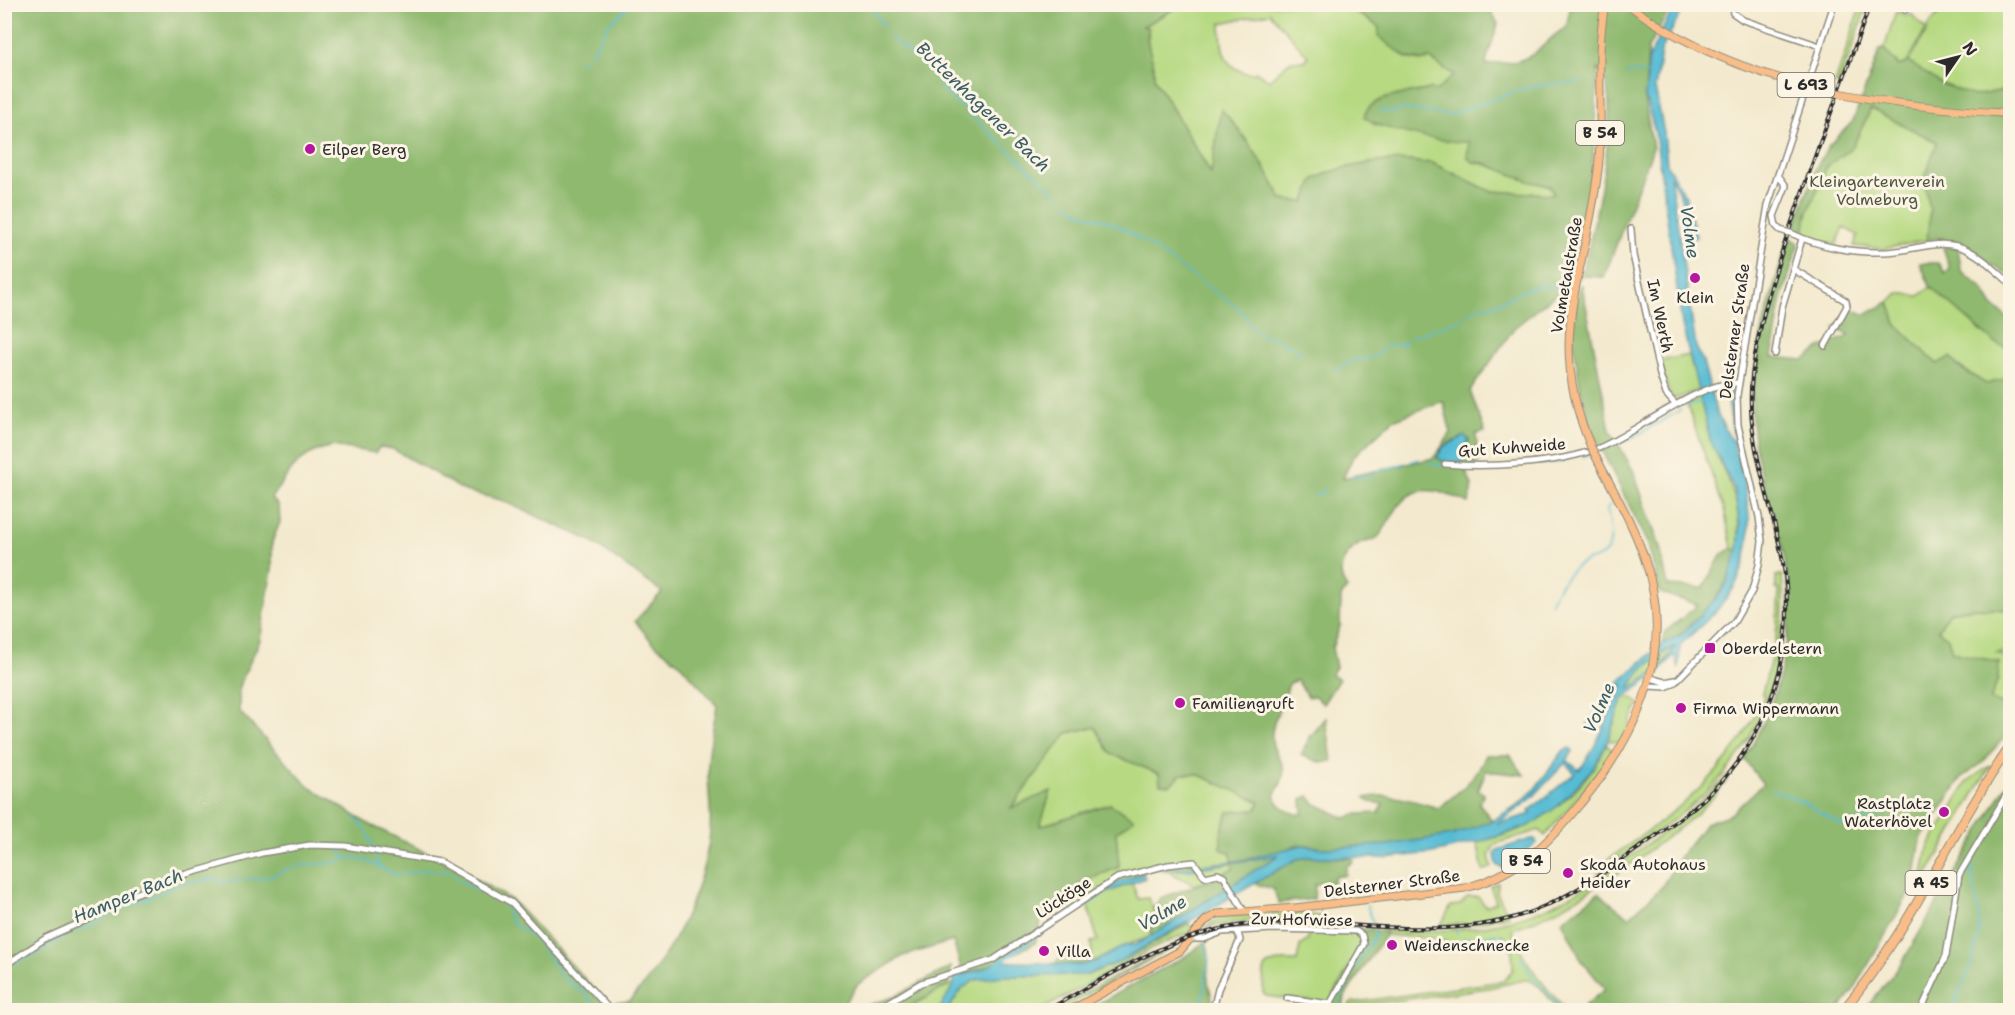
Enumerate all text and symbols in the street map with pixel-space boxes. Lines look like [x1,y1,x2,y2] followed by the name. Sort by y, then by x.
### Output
[1928,27,1988,87] north arrow
[911,36,1055,178] water label: Buttenhagener Bach
[1958,37,1982,60] text: N
[1778,73,1834,97] road number: L 693
[1576,121,1624,145] road number: B 54
[322,139,407,160] place label: Eilper Berg
[303,142,317,156] marker: Eilper Berg
[1809,171,1945,210] park label: Kleingartenverein Volmeburg
[1674,204,1706,260] water label: Volme
[1546,215,1587,335] street label: Volmetalstraße
[1715,262,1754,400] street label: Delsterner Straße
[1688,271,1702,285] marker: Klein
[1642,277,1679,355] street label: Im Werth
[1676,287,1714,308] place label: Klein
[1457,433,1567,462] street label: Gut Kuhweide
[1722,638,1822,659] place label: Oberdelstern
[1703,641,1717,655] marker: Oberdelstern
[1577,679,1621,737] water label: Volme
[1192,693,1294,714] place label: Familiengruft
[1173,696,1187,710] marker: Familiengruft
[1693,698,1839,719] place label: Firma Wippermann
[1674,701,1688,715] marker: Firma Wippermann
[1844,793,1932,832] place label: Rastplatz Waterhövel
[1937,805,1951,819] marker: Rastplatz Waterhövel
[1502,849,1550,873] road number: B 54
[1580,854,1706,893] place label: Skoda Autohaus Heider
[69,863,187,929] water label: Hamper Bach
[1323,865,1461,902] street label: Delsterner Straße
[1561,866,1575,880] marker: Skoda Autohaus Heider
[1906,871,1956,895] road number: A 45
[1032,872,1095,923] street label: Lücköge
[1133,889,1191,937] water label: Volme
[1251,908,1353,931] street label: Zur Hofwiese
[1404,935,1530,956] place label: Weidenschnecke
[1385,938,1399,952] marker: Weidenschnecke
[1056,941,1091,962] place label: Villa
[1037,944,1051,958] marker: Villa

